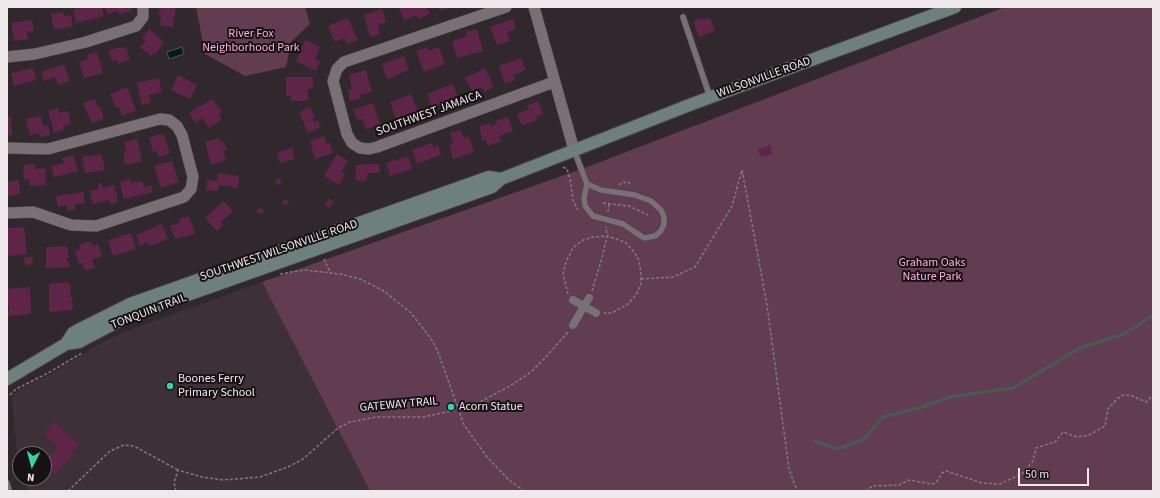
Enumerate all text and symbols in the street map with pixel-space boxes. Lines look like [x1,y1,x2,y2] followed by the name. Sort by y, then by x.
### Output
[202,27,300,55] park label: River Fox Neighborhood Park
[715,54,813,102] street label: WILSONVILLE ROAD
[374,88,484,140] street label: SOUTHWEST JAMAICA
[198,217,360,285] street label: SOUTHWEST WILSONVILLE ROAD
[898,256,966,284] park label: Graham Oaks Nature Park
[109,291,189,333] street label: TONQUIN TRAIL
[178,372,255,400] place label: Boones Ferry Primary School
[165,381,175,391] marker: Boones Ferry Primary School
[359,394,439,416] street label: GATEWAY TRAIL
[459,400,523,414] place label: Acorn Statue
[446,402,456,412] marker: Acorn Statue
[12,446,52,486] north arrow
[1020,460,1091,486] scale bar
[1025,466,1049,483] text: 50 m
[26,470,35,485] text: N

